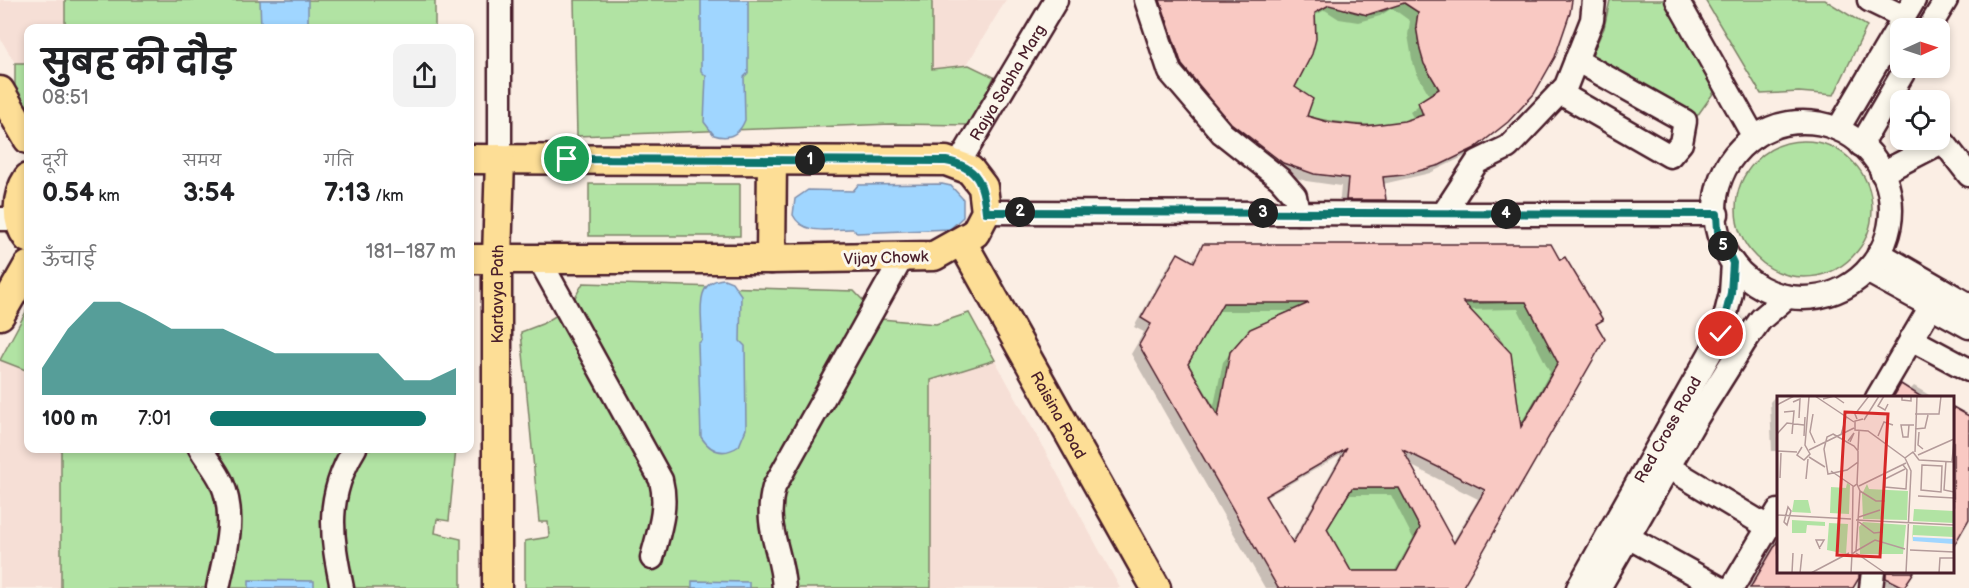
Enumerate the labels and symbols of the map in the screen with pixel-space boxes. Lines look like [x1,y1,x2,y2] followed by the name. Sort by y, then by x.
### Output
[1890,18,1950,78] north arrow
[967,22,1050,144] street label: Rajya Sabha Marg
[541,133,592,184] pin
[795,145,825,175] pin: 1
[1005,197,1035,227] pin: 2
[1248,198,1278,228] pin: 3
[1491,199,1521,229] pin: 4
[1708,231,1738,261] pin: 5
[489,244,508,344] street label: Kartavya Path
[843,248,929,269] street label: Vijay Chowk
[1695,308,1746,359] pin
[1026,368,1090,462] street label: Raisina Road
[1631,374,1706,487] street label: Red Cross Road
[1777,396,1954,573] inset map

